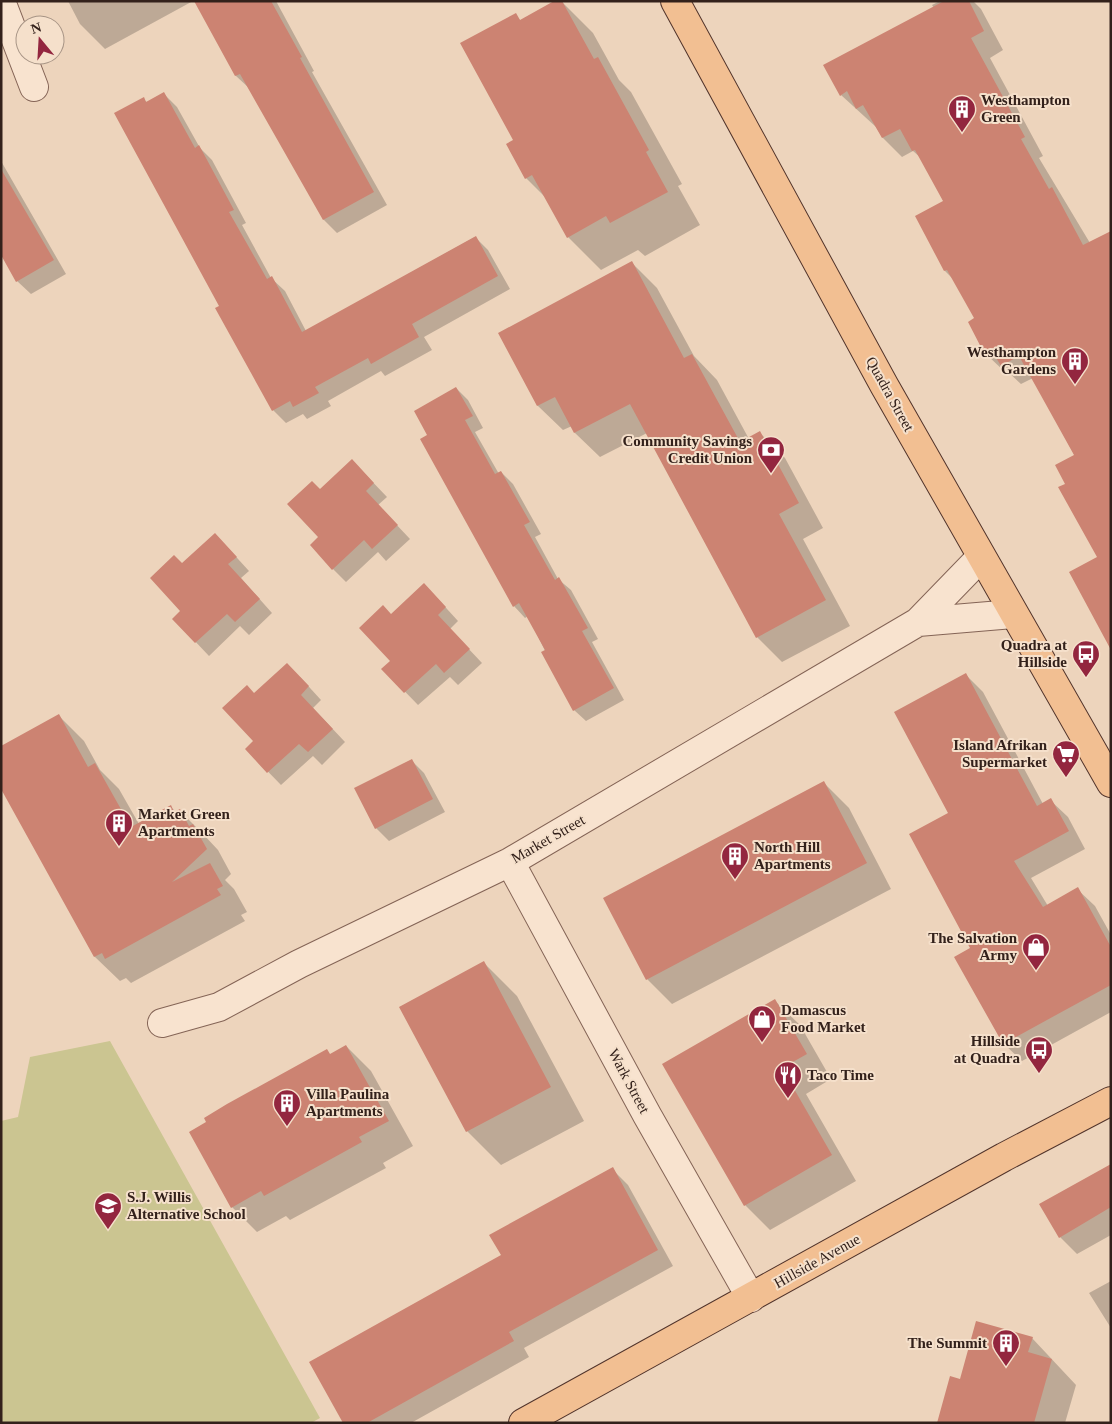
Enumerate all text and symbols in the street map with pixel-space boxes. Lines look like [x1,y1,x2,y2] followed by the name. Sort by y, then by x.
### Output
[15,15,65,65] north arrow
[29,19,43,37] text: N
[981,92,1071,125] place label: Westhampton Green
[947,94,977,133] building icon: Westhampton Green
[967,344,1057,377] place label: Westhampton Gardens
[1060,346,1090,385] building icon: Westhampton Gardens
[863,354,917,435] street label: Quadra Street
[622,433,753,466] place label: Community Savings Credit Union
[756,435,786,474] bank icon: Community Savings Credit Union
[1001,637,1067,670] place label: Quadra at Hillside
[1071,639,1101,678] bus stop icon: Quadra at Hillside
[953,737,1048,770] place label: Island Afrikan Supermarket
[1051,739,1081,778] supermarket icon: Island Afrikan Supermarket
[138,806,230,839] place label: Market Green Apartments
[104,808,134,847] building icon: Market Green Apartments
[508,811,588,866] street label: Market Street
[754,839,831,872] place label: North Hill Apartments
[720,841,750,880] building icon: North Hill Apartments
[928,930,1018,963] place label: The Salvation Army
[1021,932,1051,971] shop icon: The Salvation Army
[781,1002,866,1035] place label: Damascus Food Market
[747,1004,777,1043] shop icon: Damascus Food Market
[954,1033,1020,1066] place label: Hillside at Quadra
[1024,1035,1054,1074] bus stop icon: Hillside at Quadra
[605,1046,653,1117] street label: Wark Street
[773,1060,803,1099] restaurant icon: Taco Time
[807,1067,874,1083] place label: Taco Time
[306,1086,390,1119] place label: Villa Paulina Apartments
[272,1088,302,1127] building icon: Villa Paulina Apartments
[127,1189,246,1222] place label: S.J. Willis Alternative School
[93,1191,123,1230] school or university icon: S.J. Willis Alternative School
[771,1231,863,1291] street label: Hillside Avenue
[991,1328,1021,1367] building icon: The Summit
[907,1335,987,1351] place label: The Summit

